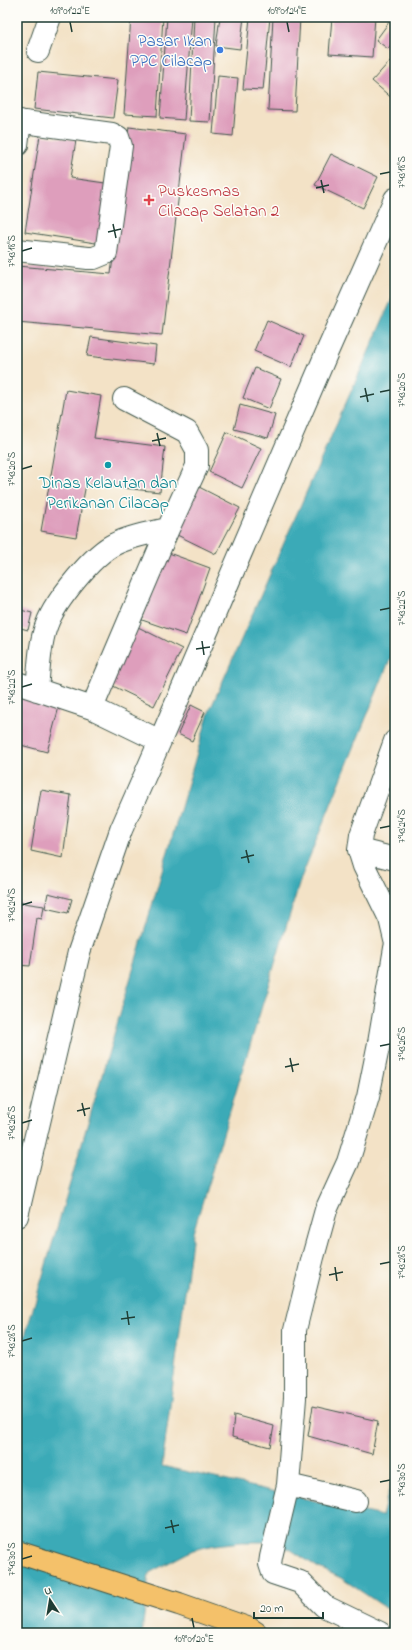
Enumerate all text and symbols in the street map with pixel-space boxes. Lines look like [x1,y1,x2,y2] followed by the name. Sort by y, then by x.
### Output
[50,4,90,19] text: 109°01'22"E
[267,4,307,19] text: 109°01'24"E
[130,29,212,74] place label: Pasar Ikan PPC Cilacap
[215,45,225,55] marker: Pasar Ikan PPC Cilacap
[395,156,410,188] text: 7°43'18"S
[158,179,279,224] place label: Puskesmas Cilacap Selatan 2
[143,194,155,206] marker: Puskesmas Cilacap Selatan 2
[5,235,20,267] text: 7°43'18"S
[395,372,410,407] text: 7°43'20"S
[5,451,20,486] text: 7°43'20"S
[103,460,113,470] marker: Dinas Kelautan dan Perikanan Cilacap
[38,471,177,516] place label: Dinas Kelautan dan Perikanan Cilacap
[395,590,410,625] text: 7°43'22"S
[5,669,20,704] text: 7°43'22"S
[395,808,410,843] text: 7°43'24"S
[5,887,20,922] text: 7°43'24"S
[395,1026,410,1061] text: 7°43'26"S
[5,1105,20,1140] text: 7°43'26"S
[395,1245,410,1279] text: 7°43'28"S
[5,1324,20,1358] text: 7°43'28"S
[395,1463,410,1497] text: 7°43'30"S
[5,1542,20,1576] text: 7°43'30"S
[30,1580,70,1620] north arrow
[43,1583,53,1600] text: U
[254,1594,323,1620] scale bar
[260,1600,283,1618] text: 20 m
[174,1632,214,1647] text: 109°01'20"E

